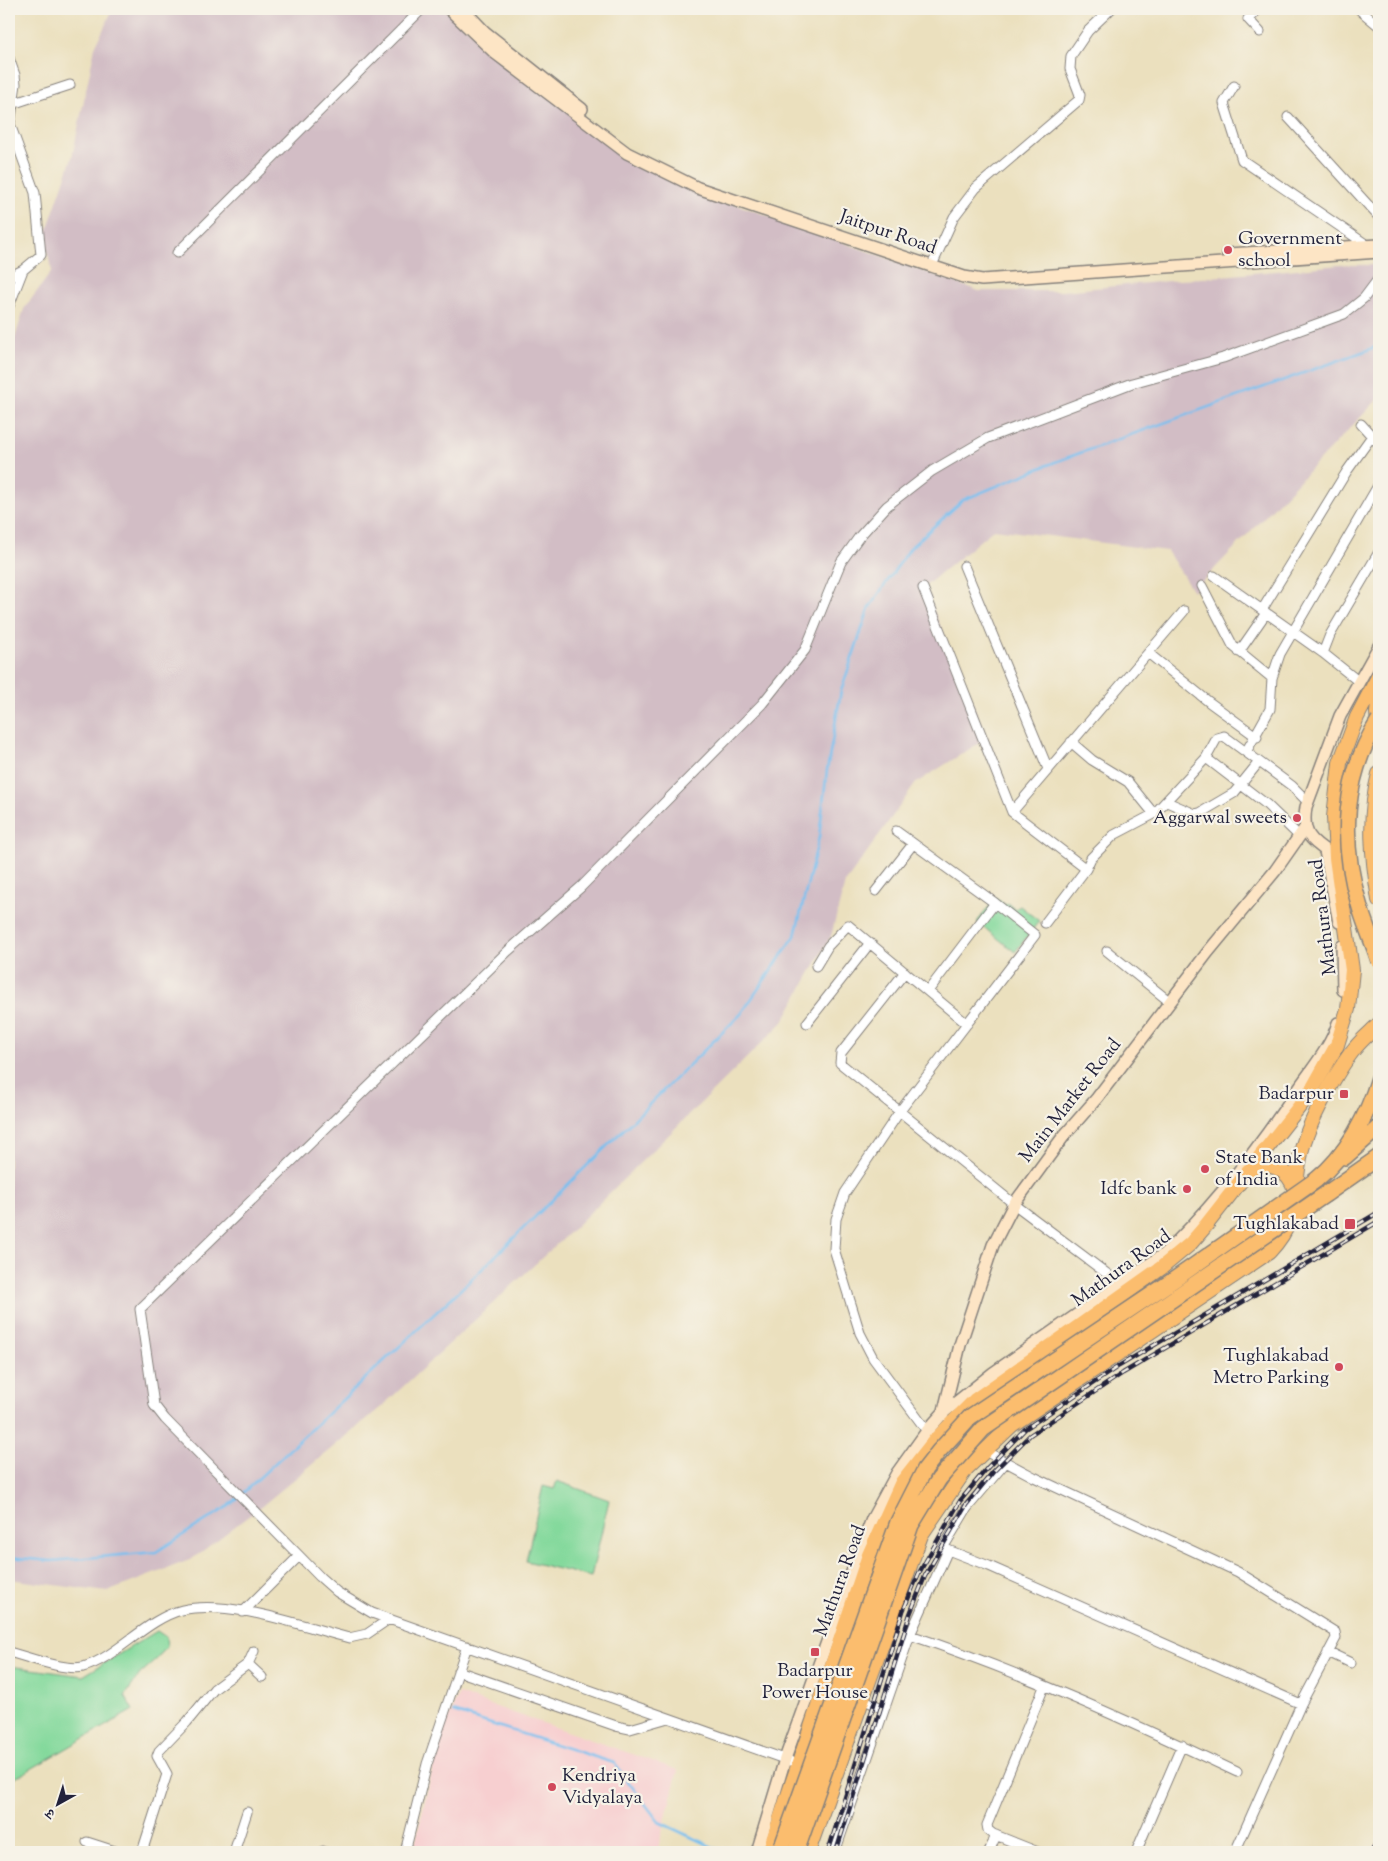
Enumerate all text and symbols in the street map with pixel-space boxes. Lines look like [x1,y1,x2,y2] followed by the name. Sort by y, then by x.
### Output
[835,203,941,262] street label: Jaitpur Road
[1238,226,1342,275] place label: Government school
[1222,244,1234,256] marker: Government school
[1153,805,1287,832] place label: Aggarwal sweets
[1291,812,1303,824] marker: Aggarwal sweets
[1303,857,1345,977] street label: Mathura Road
[1014,1033,1129,1169] street label: Main Market Road
[1259,1081,1334,1108] place label: Badarpur
[1338,1088,1350,1100] marker: Badarpur
[1215,1145,1304,1194] place label: State Bank of India
[1199,1163,1211,1175] marker: State Bank of India
[1100,1176,1178,1203] place label: Idfc bank
[1181,1183,1193,1195] marker: Idfc bank
[1233,1211,1339,1238] place label: Tughlakabad
[1343,1217,1357,1231] marker: Tughlakabad
[1067,1224,1178,1314] street label: Mathura Road
[1213,1343,1329,1392] place label: Tughlakabad Metro Parking
[1333,1361,1345,1373] marker: Tughlakabad Metro Parking
[808,1521,874,1641] street label: Mathura Road
[809,1646,821,1658] marker: Badarpur Power House
[762,1658,868,1707] place label: Badarpur Power House
[562,1763,643,1812] place label: Kendriya Vidyalaya
[32,1778,82,1828] north arrow
[546,1781,558,1793] marker: Kendriya Vidyalaya
[41,1802,61,1823] text: उ

